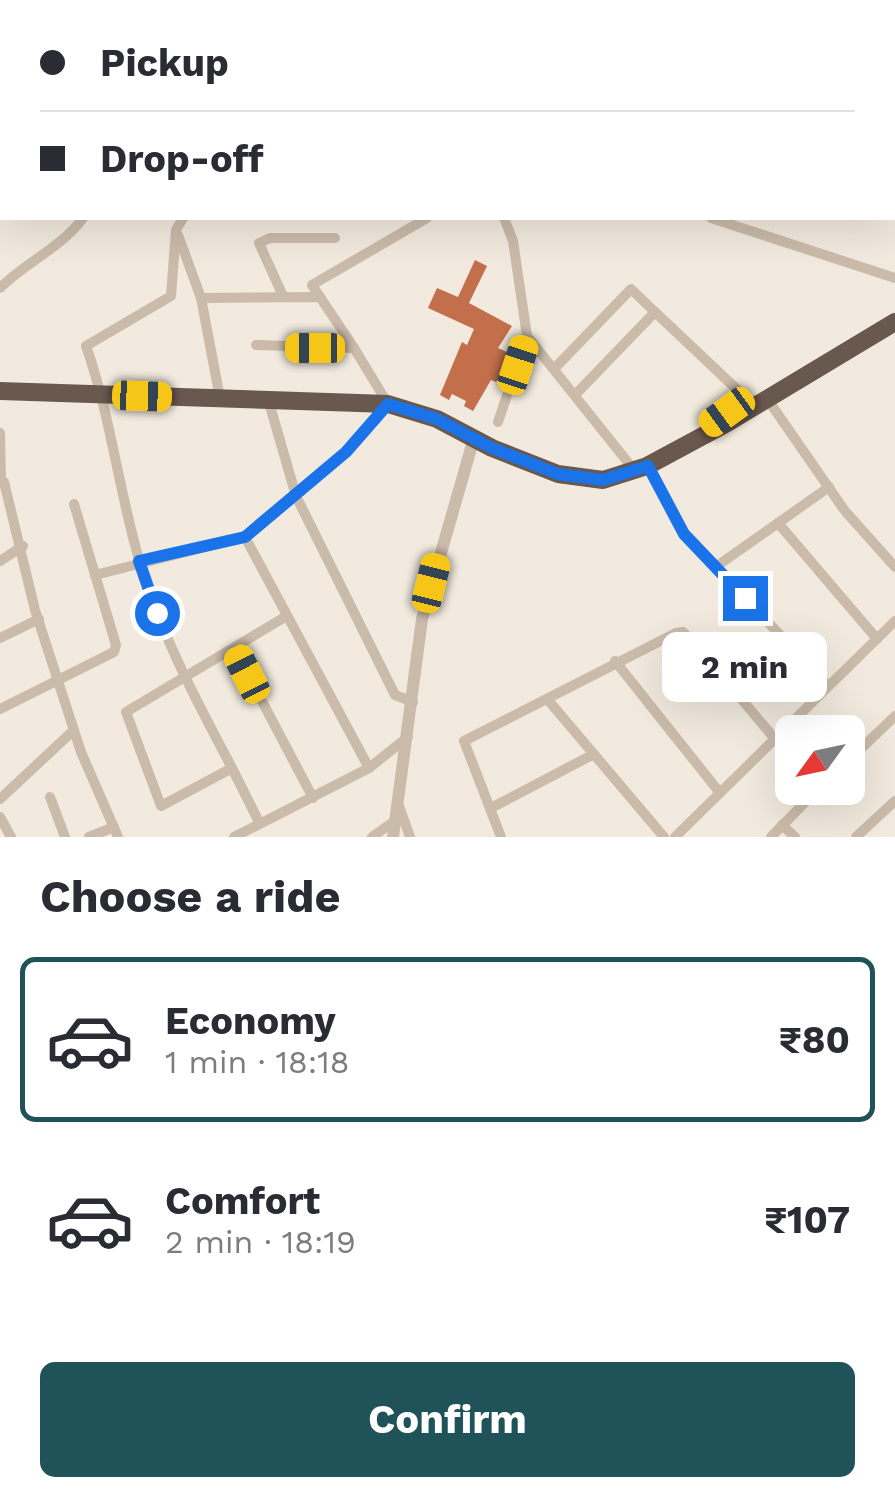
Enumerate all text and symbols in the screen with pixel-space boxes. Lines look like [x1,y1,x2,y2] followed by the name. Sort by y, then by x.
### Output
[100,41,229,85] text: Pickup
[100,137,264,181] text: Drop-off
[494,332,542,398] car
[285,333,345,363] car
[111,380,173,412] car
[694,382,760,442] car
[409,550,453,616] car
[723,576,768,621] route end
[135,591,180,636] route start
[662,633,828,703] callout: 2 min
[220,640,274,708] car
[701,648,788,686] text: 2 min
[775,715,865,805] north arrow
[775,715,865,805] map controls
[40,870,340,923] text: Choose a ride
[45,995,135,1085] icon: car
[165,999,336,1043] text: Economy
[779,1018,850,1062] text: ₹80
[165,1043,349,1081] text: 1 min · 18:18
[45,1175,135,1265] icon: car
[165,1179,320,1223] text: Comfort
[764,1198,850,1242] text: ₹107
[165,1223,356,1261] text: 2 min · 18:19
[40,1362,855,1477] button: Confirm

